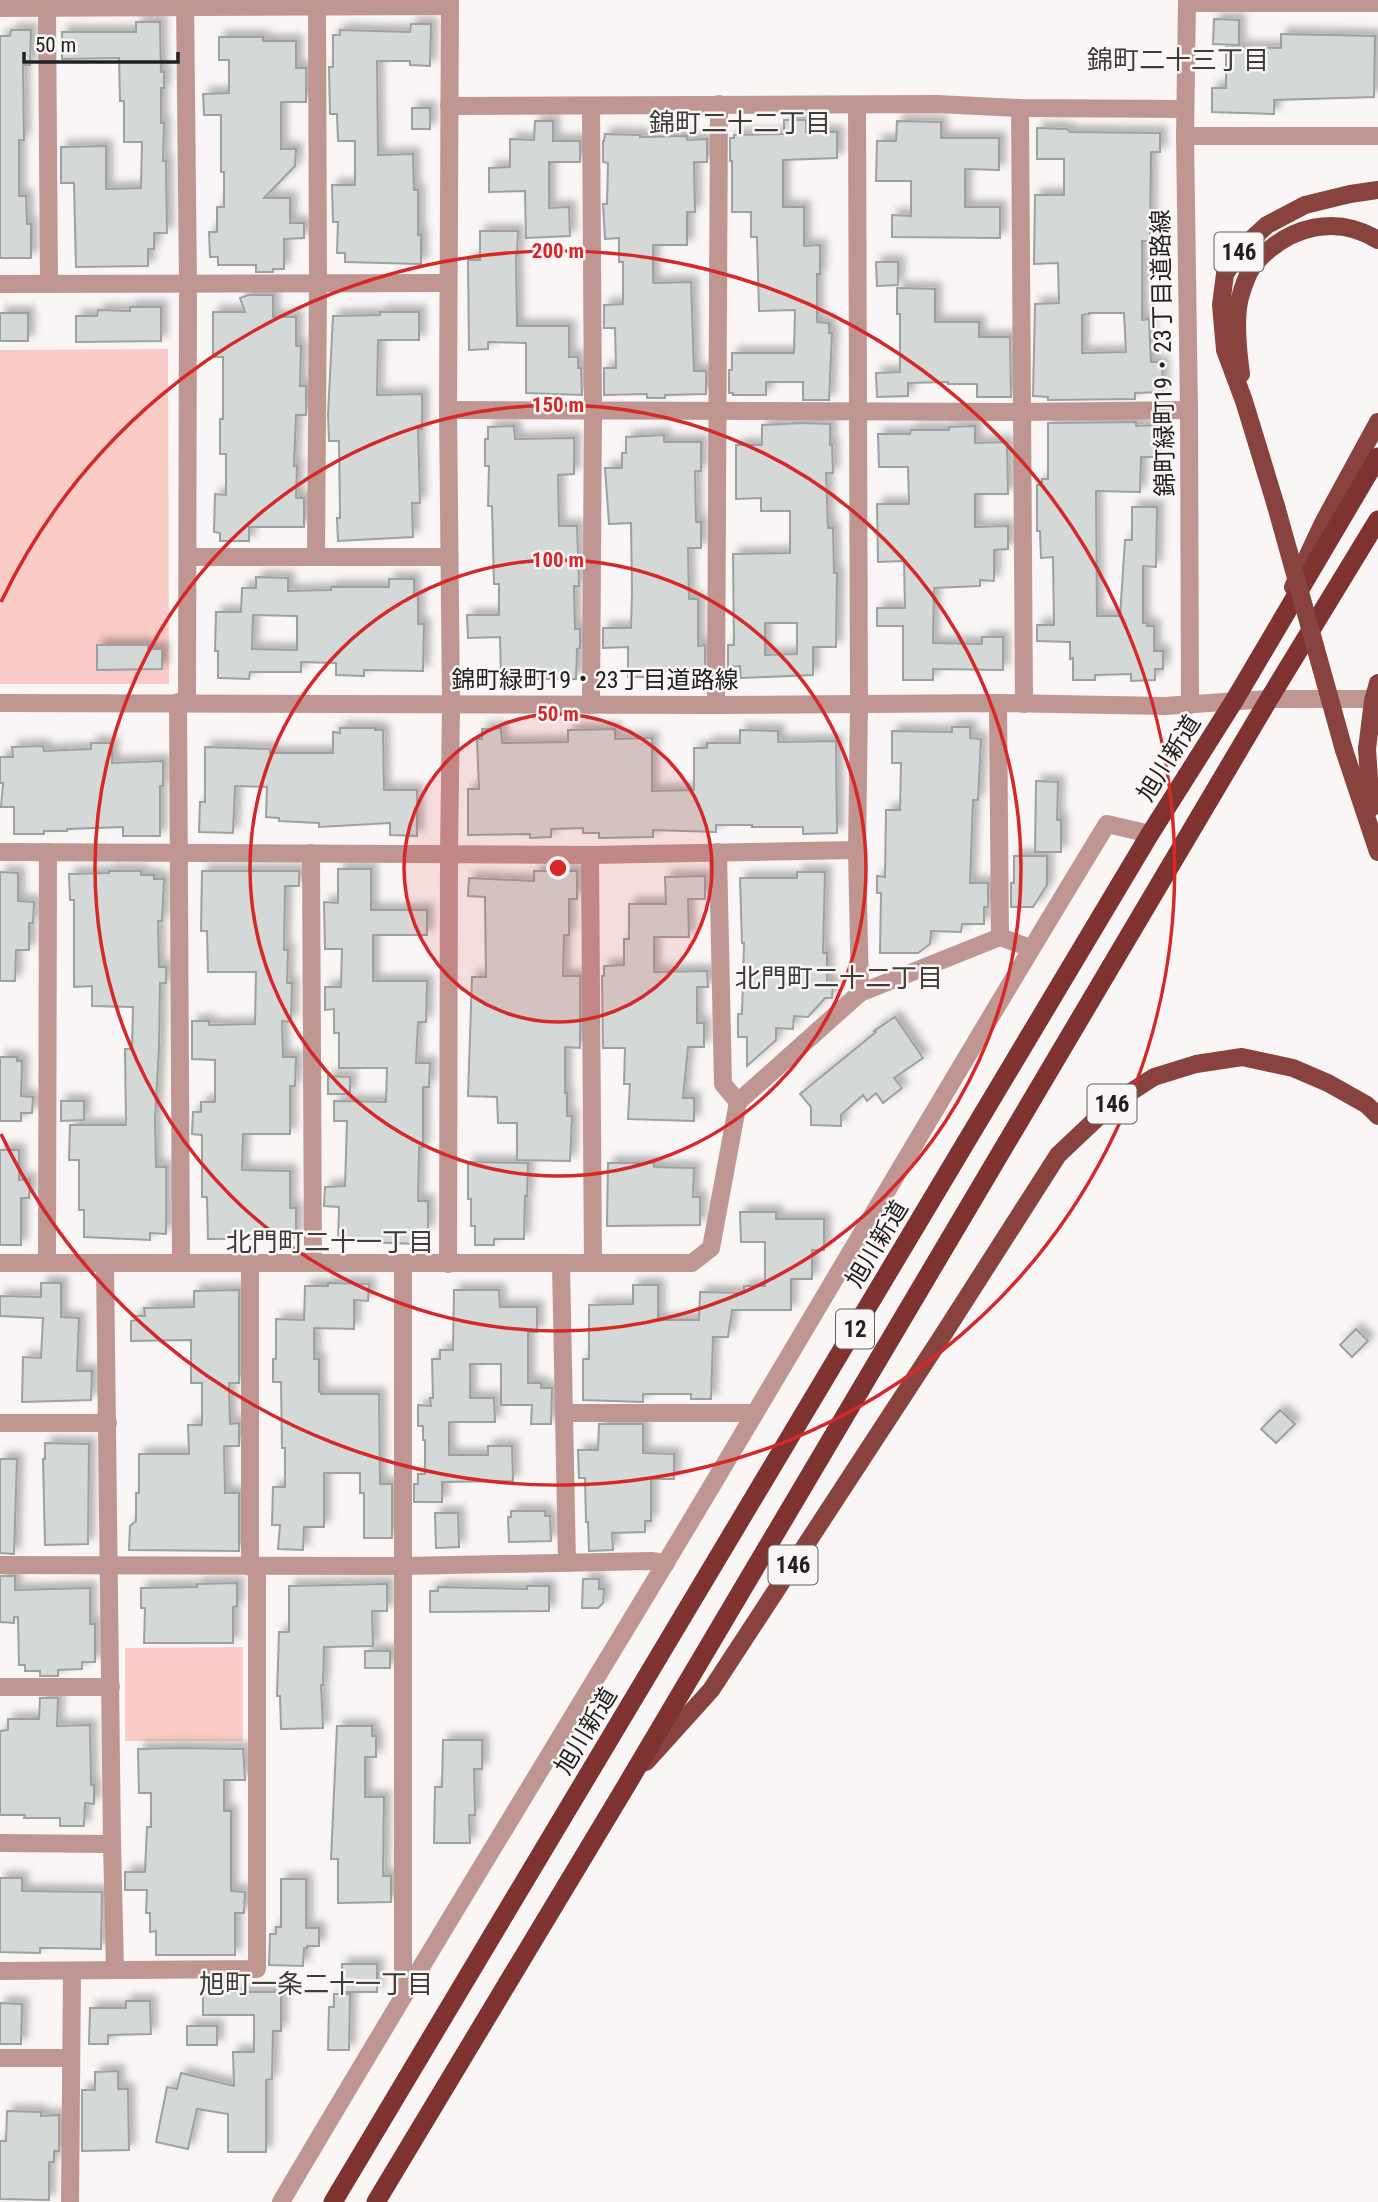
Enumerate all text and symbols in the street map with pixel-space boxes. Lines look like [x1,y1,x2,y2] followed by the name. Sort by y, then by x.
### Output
[24,21,178,65] scale bar
[35,33,76,57] text: 50 m
[1087,45,1269,75] district label: 錦町二十三丁目
[649,108,831,138] district label: 錦町二十二丁目
[1146,209,1180,497] street label: 錦町緑町19・23丁目道路線
[1214,232,1264,272] road number: 146
[532,239,584,263] text: 200 m
[532,393,584,417] text: 150 m
[532,548,584,572] text: 100 m
[451,666,739,694] street label: 錦町緑町19・23丁目道路線
[537,702,579,726] text: 50 m
[1132,710,1206,806] street label: 旭川新道
[546,856,570,880] centre of rings
[735,963,943,993] district label: 北門町二十二丁目
[1088,1084,1136,1124] road number: 146
[840,1196,914,1292] street label: 旭川新道
[226,1227,434,1257] district label: 北門町二十一丁目
[836,1310,874,1348] road number: 12
[768,1546,818,1584] road number: 146
[549,1683,623,1779] street label: 旭川新道
[199,1969,433,1999] district label: 旭町一条二十一丁目

